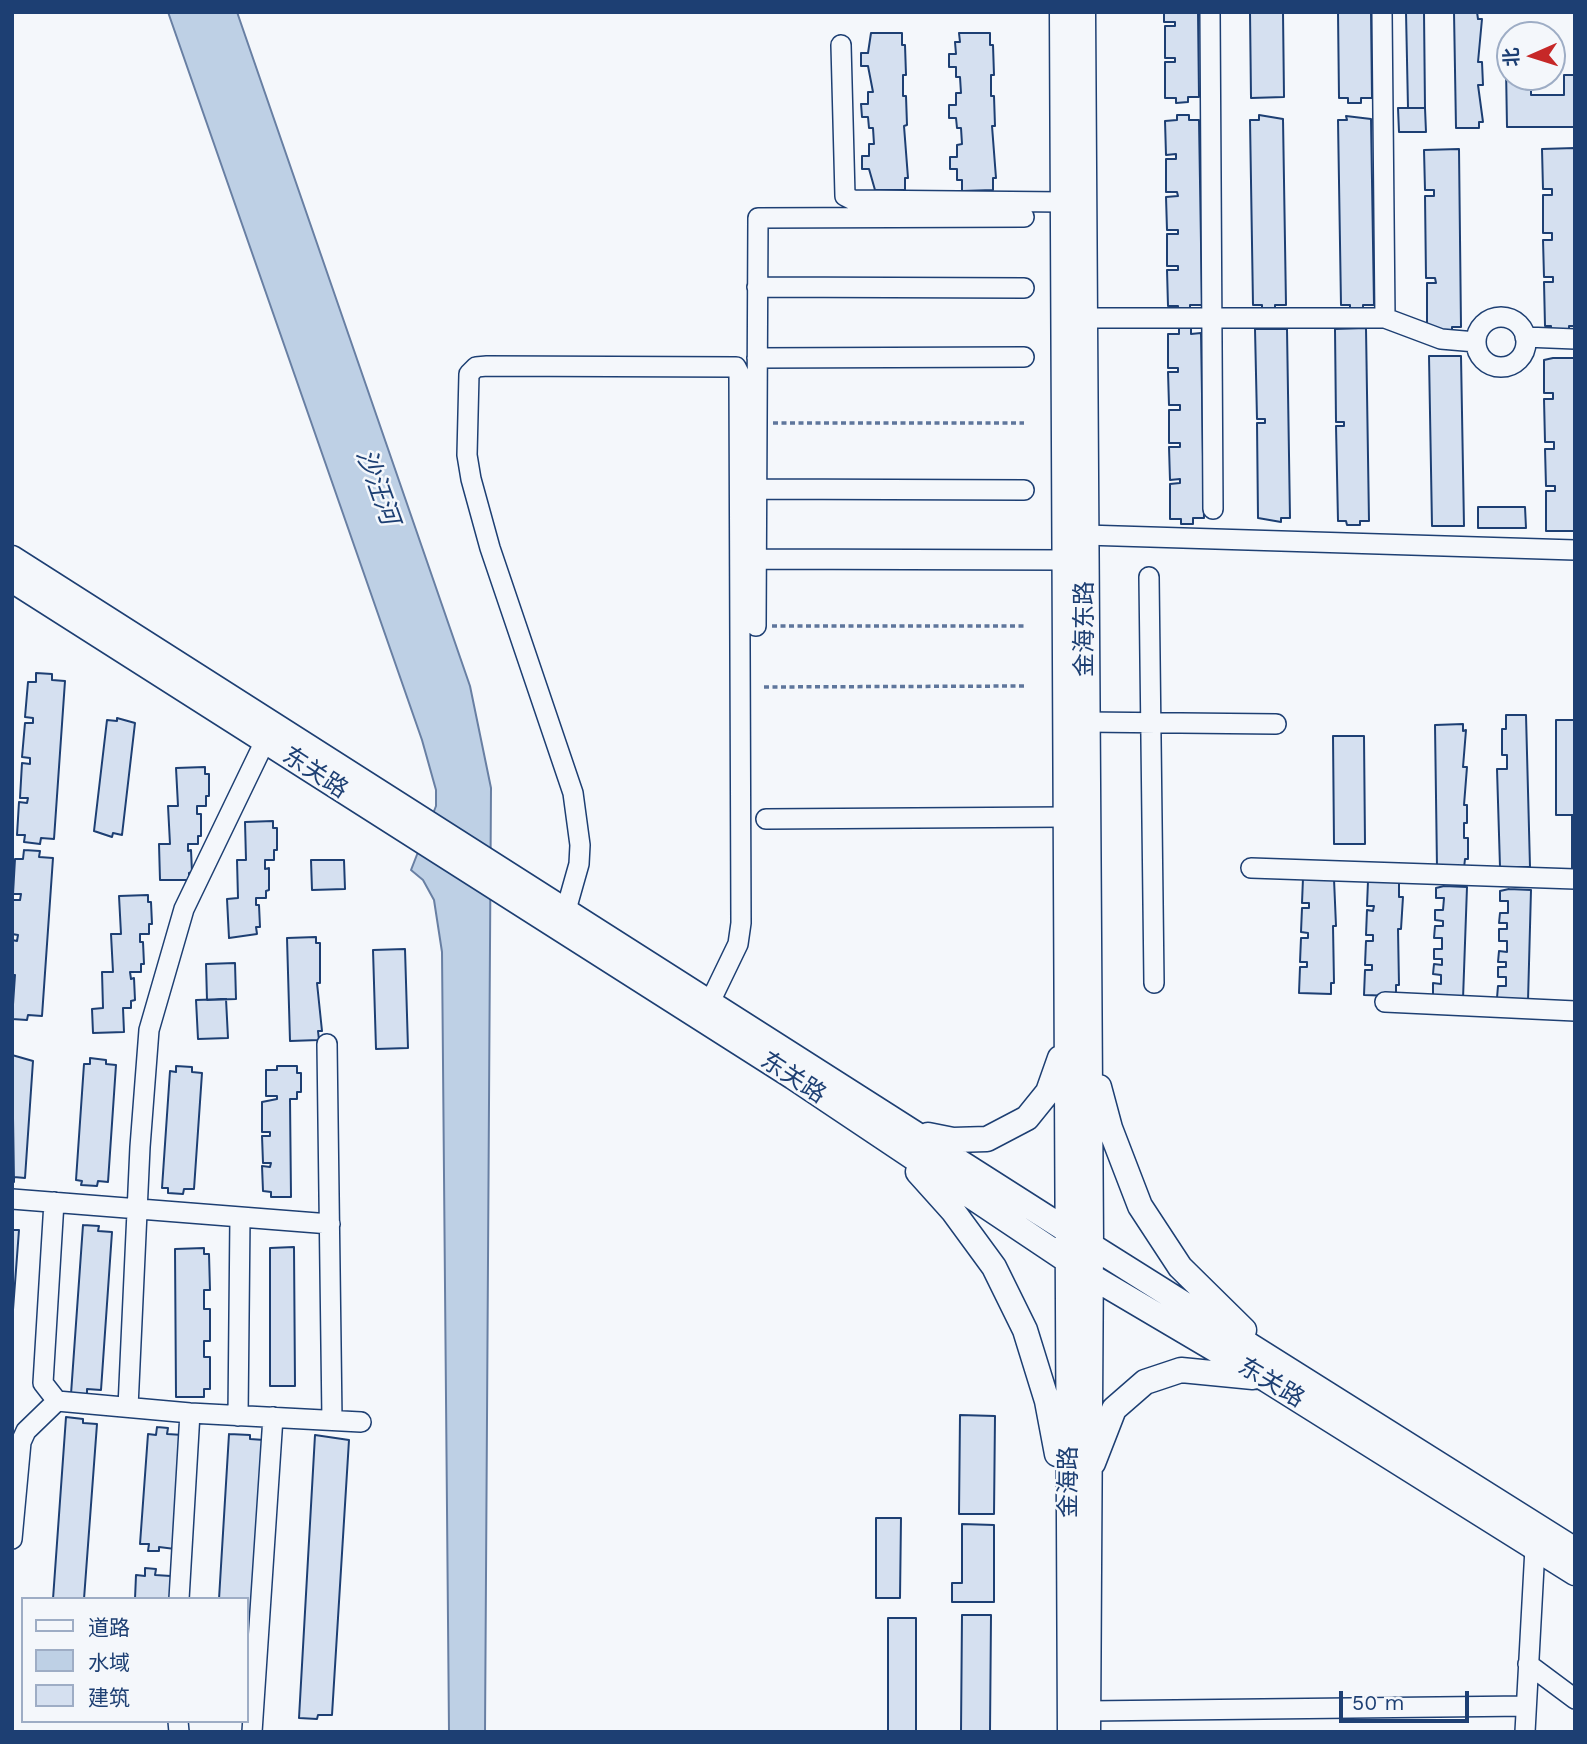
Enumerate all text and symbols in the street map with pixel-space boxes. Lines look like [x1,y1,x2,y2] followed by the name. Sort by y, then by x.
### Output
[1496,21,1566,91] north arrow
[1500,47,1524,67] text: 北
[349,445,405,529] water label: 沙汪河
[1071,581,1099,677] street label: 金海东路
[277,741,353,805] street label: 东关路
[755,1046,831,1110] street label: 东关路
[1233,1352,1309,1414] street label: 东关路
[1055,1446,1083,1518] street label: 金海路
[21,1597,248,1723] legend
[88,1615,130,1640] text: 道路
[88,1650,130,1675] text: 水域
[1342,1678,1472,1722] scale bar
[88,1685,130,1710] text: 建筑
[1352,1690,1404,1715] text: 50 m

